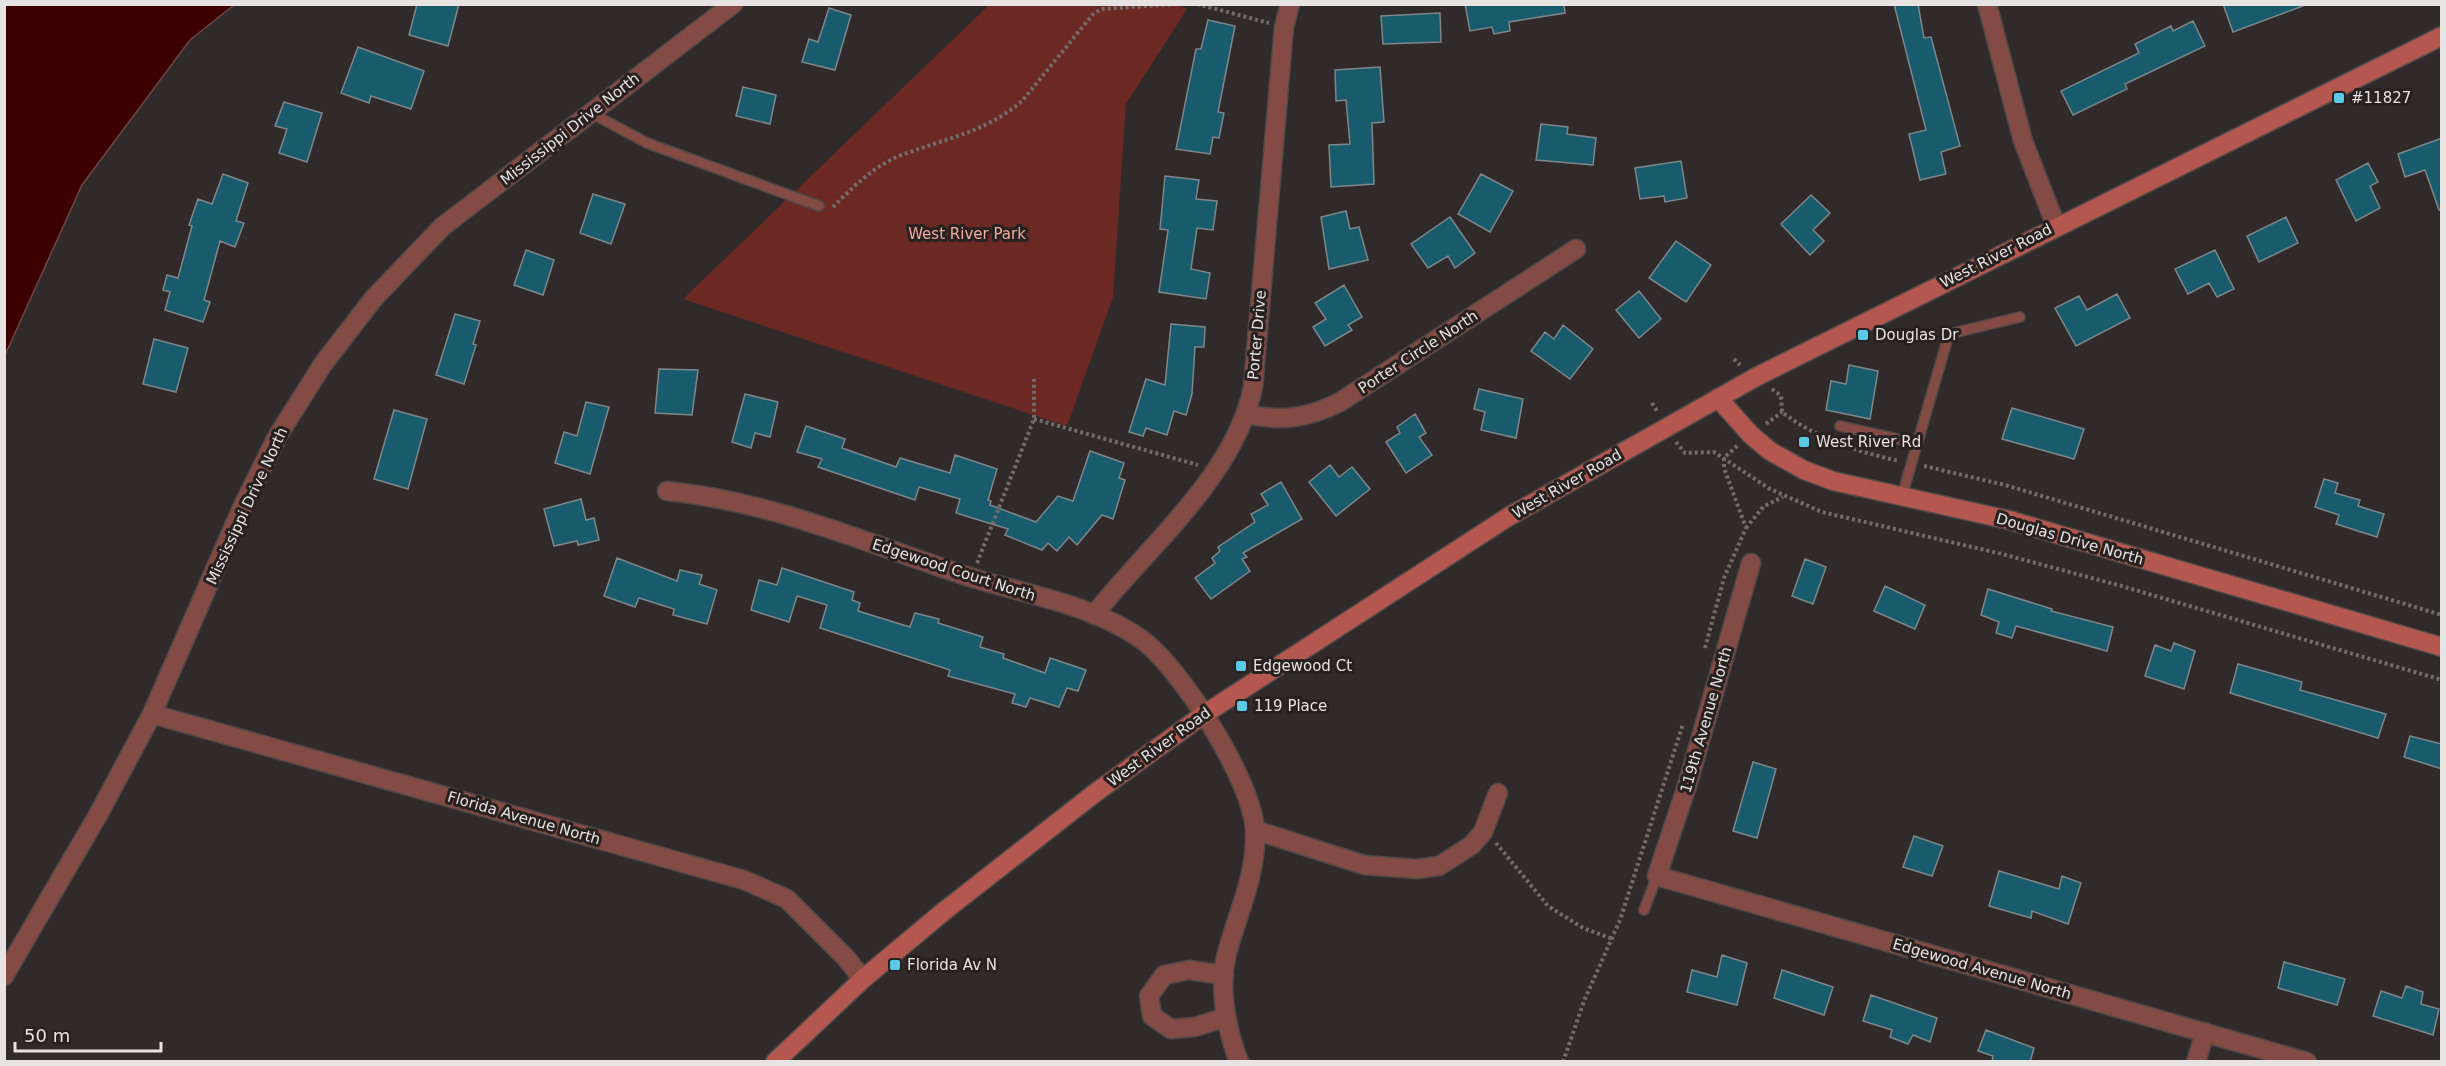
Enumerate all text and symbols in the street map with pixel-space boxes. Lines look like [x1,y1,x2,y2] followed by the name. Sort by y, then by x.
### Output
[497,69,643,189] street label: Mississippi Drive North
[2351,89,2411,107] place label: #11827
[2332,91,2346,105] marker: #11827
[1937,220,2055,292] street label: West River Road
[908,225,1026,243] park label: West River Park
[1244,289,1270,381] street label: Porter Drive
[1355,307,1481,397] street label: Porter Circle North
[1875,326,1959,344] place label: Douglas Dr
[1856,328,1870,342] marker: Douglas Dr
[203,425,291,587] street label: Mississippi Drive North
[1816,433,1921,451] place label: West River Rd
[1797,435,1811,449] marker: West River Rd
[1509,445,1625,523] street label: West River Road
[1994,509,2146,569] street label: Douglas Drive North
[870,535,1038,605] street label: Edgewood Court North
[1677,645,1735,795] street label: 119th Avenue North
[1253,657,1352,675] place label: Edgewood Ct
[1234,659,1248,673] marker: Edgewood Ct
[1254,697,1327,715] place label: 119 Place
[1235,699,1249,713] marker: 119 Place
[1104,704,1214,790] street label: West River Road
[445,788,603,848] street label: Florida Avenue North
[1891,935,2073,1003] street label: Edgewood Avenue North
[907,956,997,974] place label: Florida Av N
[888,958,902,972] marker: Florida Av N
[15,1015,160,1053] scale bar
[24,1025,70,1046] text: 50 m

